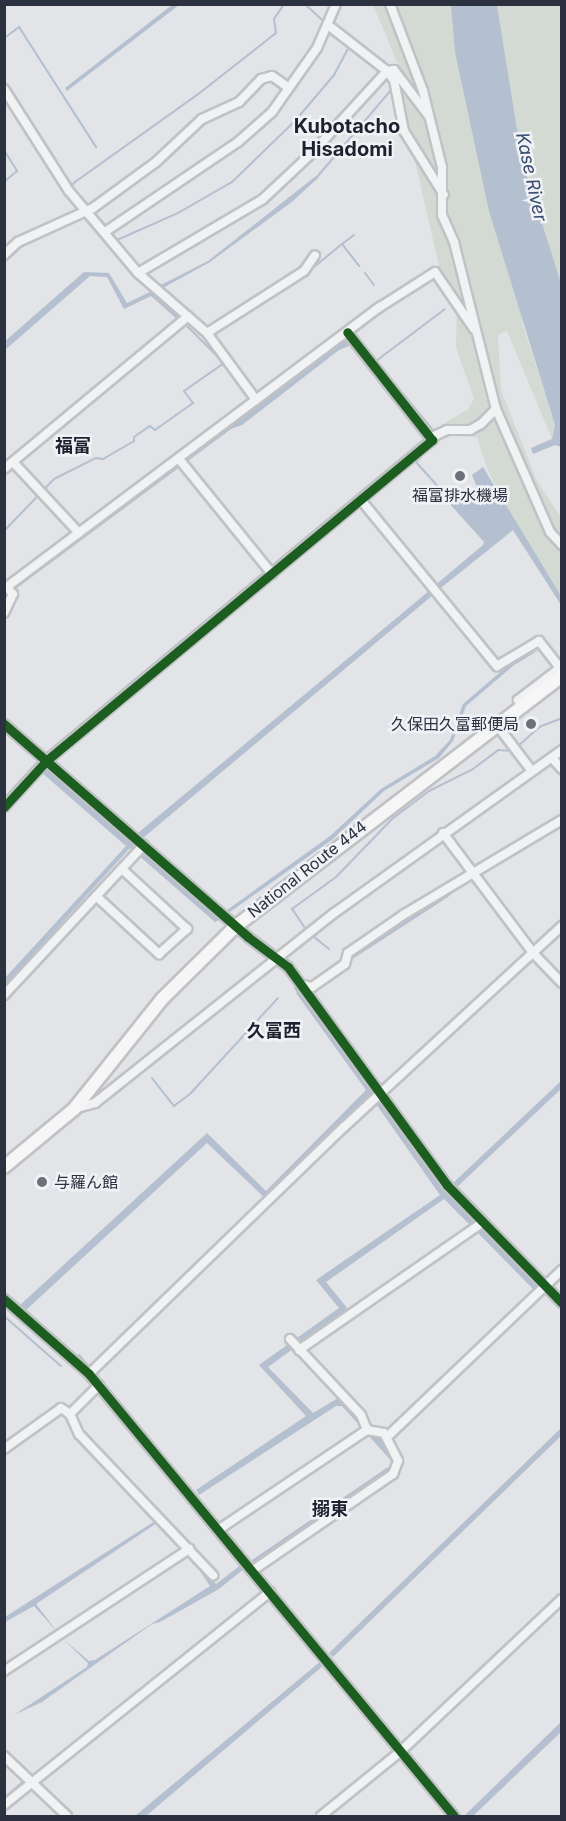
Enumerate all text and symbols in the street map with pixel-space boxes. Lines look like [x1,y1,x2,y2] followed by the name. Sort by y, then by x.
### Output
[294,114,400,161] district label: Kubotacho Hisadomi
[511,131,551,223] water label: Kase River
[55,435,91,457] district label: 福富
[453,469,467,483] marker: 福富排水機場
[412,485,508,505] place label: 福富排水機場
[391,714,519,734] place label: 久保田久富郵便局
[524,717,538,731] marker: 久保田久富郵便局
[244,817,370,921] street label: National Route 444
[247,1020,301,1042] district label: 久冨西
[54,1172,118,1192] place label: 与羅ん館
[35,1175,49,1189] marker: 与羅ん館
[312,1498,348,1520] district label: 搦東

